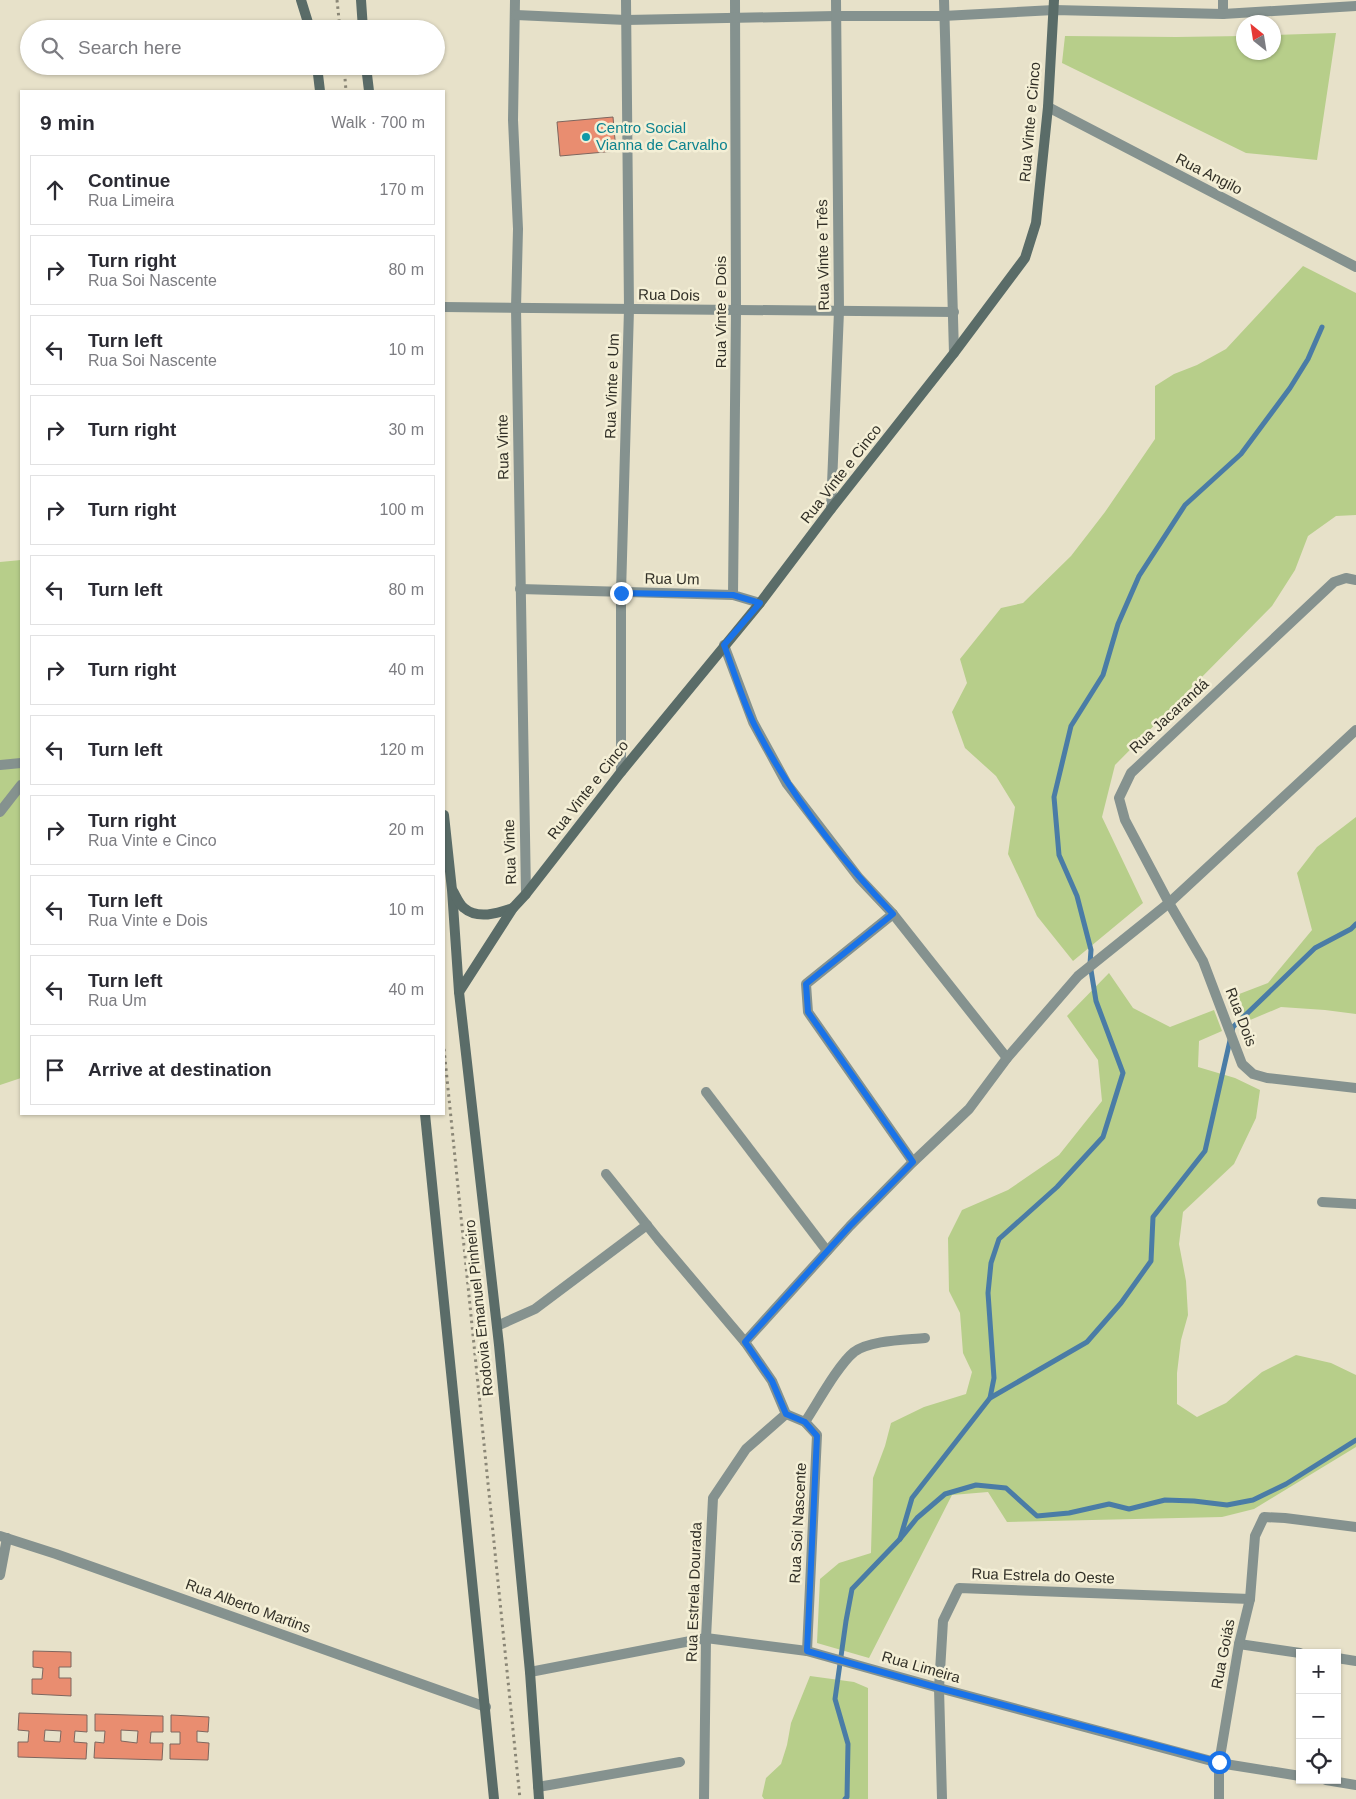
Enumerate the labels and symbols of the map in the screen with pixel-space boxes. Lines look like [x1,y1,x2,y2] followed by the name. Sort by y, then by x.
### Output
[1236,15,1281,60] north arrow
[1016,61,1043,183] street label: Rua Vinte e Cinco
[596,119,727,153] place label: Centro Social Vianna de Carvalho
[580,131,592,143] marker: Centro Social Vianna de Carvalho
[1173,150,1245,198] street label: Rua Angilo
[813,199,832,311] street label: Rua Vinte e Três
[712,256,729,368] street label: Rua Vinte e Dois
[638,285,700,304] street label: Rua Dois
[601,333,622,439] street label: Rua Vinte e Um
[493,414,512,480] street label: Rua Vinte
[797,421,884,526] street label: Rua Vinte e Cinco
[644,570,700,587] street label: Rua Um
[610,582,633,605] route end
[1126,674,1212,757] street label: Rua Jacarandá
[544,737,631,842] street label: Rua Vinte e Cinco
[500,819,519,885] street label: Rua Vinte
[1222,985,1260,1049] street label: Rua Dois
[461,1219,496,1397] street label: Rodovia Emanuel Pinheiro
[786,1462,809,1584] street label: Rua Soi Nascente
[683,1521,704,1662] street label: Rua Estrela Dourada
[971,1565,1115,1586] street label: Rua Estrela do Oeste
[183,1575,313,1636] street label: Rua Alberto Martins
[1207,1617,1238,1690] street label: Rua Goiás
[880,1647,963,1686] street label: Rua Limeira
[1208,1751,1231,1774] route start

